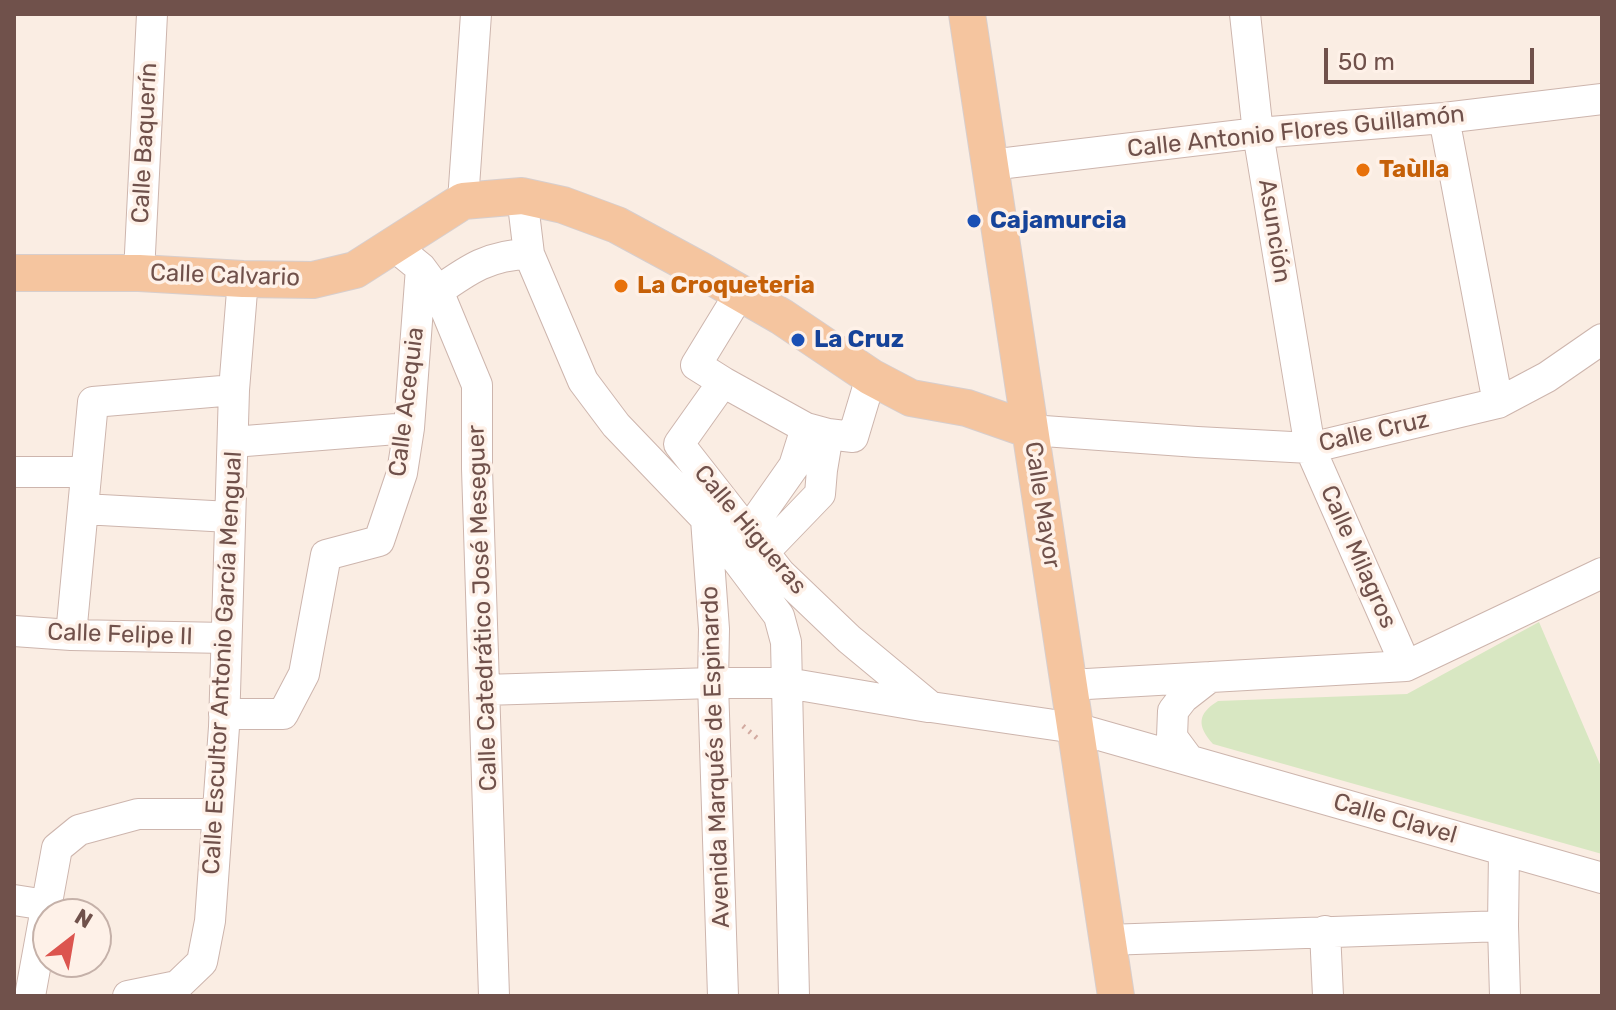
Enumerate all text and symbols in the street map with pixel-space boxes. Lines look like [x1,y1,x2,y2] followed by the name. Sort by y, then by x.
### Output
[1328,32,1538,82] scale bar
[1338,48,1395,76] text: 50 m
[126,62,164,224] street label: Calle Baquerín
[1126,100,1466,164] street label: Calle Antonio Flores Guillamón
[1379,156,1449,184] place label: Taùlla
[1354,161,1372,179] marker: Taùlla
[1252,177,1296,285] street label: Asunción
[990,207,1127,235] place label: Cajamurcia
[965,212,983,230] marker: Cajamurcia
[150,259,300,293] street label: Calle Calvario
[637,272,815,300] place label: La Croqueteria
[612,277,630,295] marker: La Croqueteria
[384,325,430,479] street label: Calle Acequia
[814,326,904,354] place label: La Cruz
[789,331,807,349] marker: La Cruz
[1316,405,1432,459] street label: Calle Cruz
[462,424,504,792] street label: Calle Catedrático José Meseguer
[1018,440,1066,570] street label: Calle Mayor
[198,451,248,875] street label: Calle Escultor Antonio García Mengual
[688,460,812,600] street label: Calle Higueras
[1314,481,1402,633] street label: Calle Milagros
[696,586,736,928] street label: Avenida Marqués de Espinardo
[47,618,193,652] street label: Calle Felipe II
[1330,788,1460,850] street label: Calle Clavel
[32,898,112,978] north arrow
[70,903,97,934] text: N

